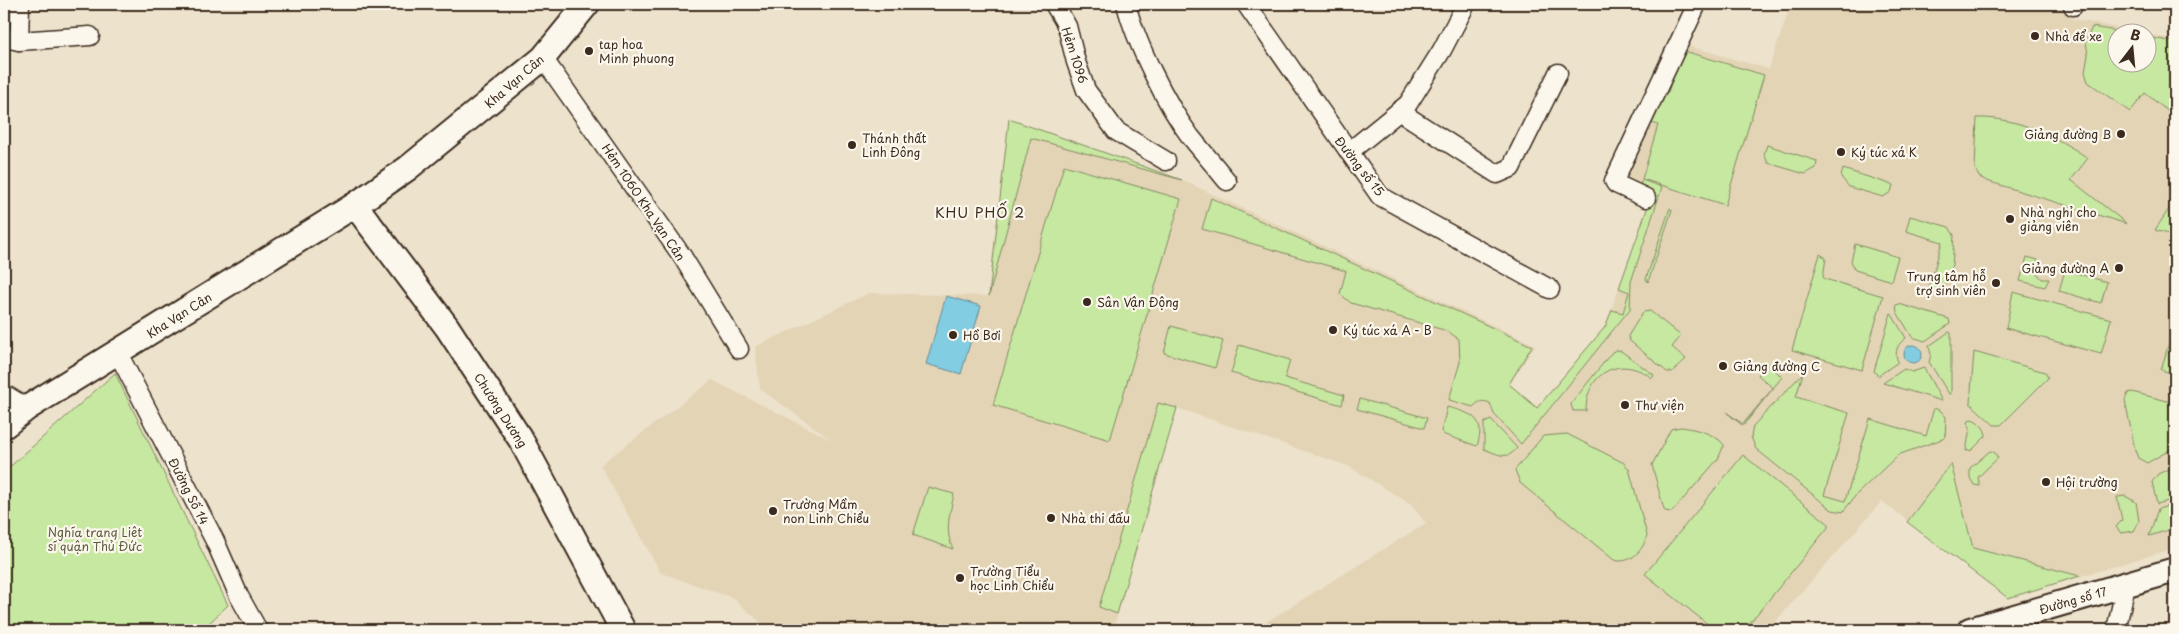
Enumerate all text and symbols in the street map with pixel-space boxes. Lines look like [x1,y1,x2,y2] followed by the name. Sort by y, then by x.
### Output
[2106,22,2156,72] north arrow
[2128,24,2143,46] text: B
[1057,25,1093,85] street label: Hẻm 1096
[2045,27,2102,45] place label: Nhà để xe
[2029,30,2041,42] marker: Nhà để xe
[599,35,674,67] place label: tap hoa Minh phuong
[583,45,595,57] marker: tap hoa Minh phuong
[480,50,548,112] street label: Kha Vạn Cân
[2024,125,2111,143] place label: Giảng đường B
[2115,128,2127,140] marker: Giảng đường B
[862,129,927,161] place label: Thánh thất Linh Đông
[1331,132,1389,200] street label: Đường số 15
[846,139,858,151] marker: Thánh thất Linh Đông
[598,140,690,264] street label: Hẻm 1060 Kha Vạn Cân
[1851,143,1917,161] place label: Ký túc xá K
[1835,146,1847,158] marker: Ký túc xá K
[935,201,1025,223] district label: KHU PHỐ 2
[2020,203,2097,235] place label: Nhà nghỉ cho giảng viên
[2004,213,2016,225] marker: Nhà nghỉ cho giảng viên
[2021,259,2109,277] place label: Giảng đường A
[2113,262,2125,274] marker: Giảng đường A
[1907,267,1986,299] place label: Trung tâm hỗ trợ sinh viên
[1990,277,2002,289] marker: Trung tâm hỗ trợ sinh viên
[143,288,215,342] street label: Kha Vạn Cân
[1097,293,1179,311] place label: Sân Vận Động
[1081,296,1093,308] marker: Sân Vận Động
[1343,321,1432,339] place label: Ký túc xá A - B
[1327,324,1339,336] marker: Ký túc xá A - B
[963,326,1001,344] place label: Hồ Bơi
[947,329,959,341] marker: Hồ Bơi
[1733,357,1820,375] place label: Giảng đường C
[1717,360,1729,372] marker: Giảng đường C
[470,369,532,451] street label: Chương Dương
[1635,396,1684,414] place label: Thư viện
[1619,399,1631,411] marker: Thư viện
[164,454,214,528] street label: Đường Số 14
[2056,473,2118,491] place label: Hội trường
[2040,476,2052,488] marker: Hội trường
[783,495,869,527] place label: Trường Mầm non Linh Chiểu
[767,505,779,517] marker: Trường Mầm non Linh Chiểu
[1061,509,1130,527] place label: Nhà thi đấu
[1045,512,1057,524] marker: Nhà thi đấu
[48,523,142,555] park label: Nghĩa trang Liệt sĩ quận Thủ Đức
[970,562,1054,594] place label: Trường Tiểu học Linh Chiểu
[954,572,966,584] marker: Trường Tiểu học Linh Chiểu
[2037,582,2110,618] street label: Đường số 17

